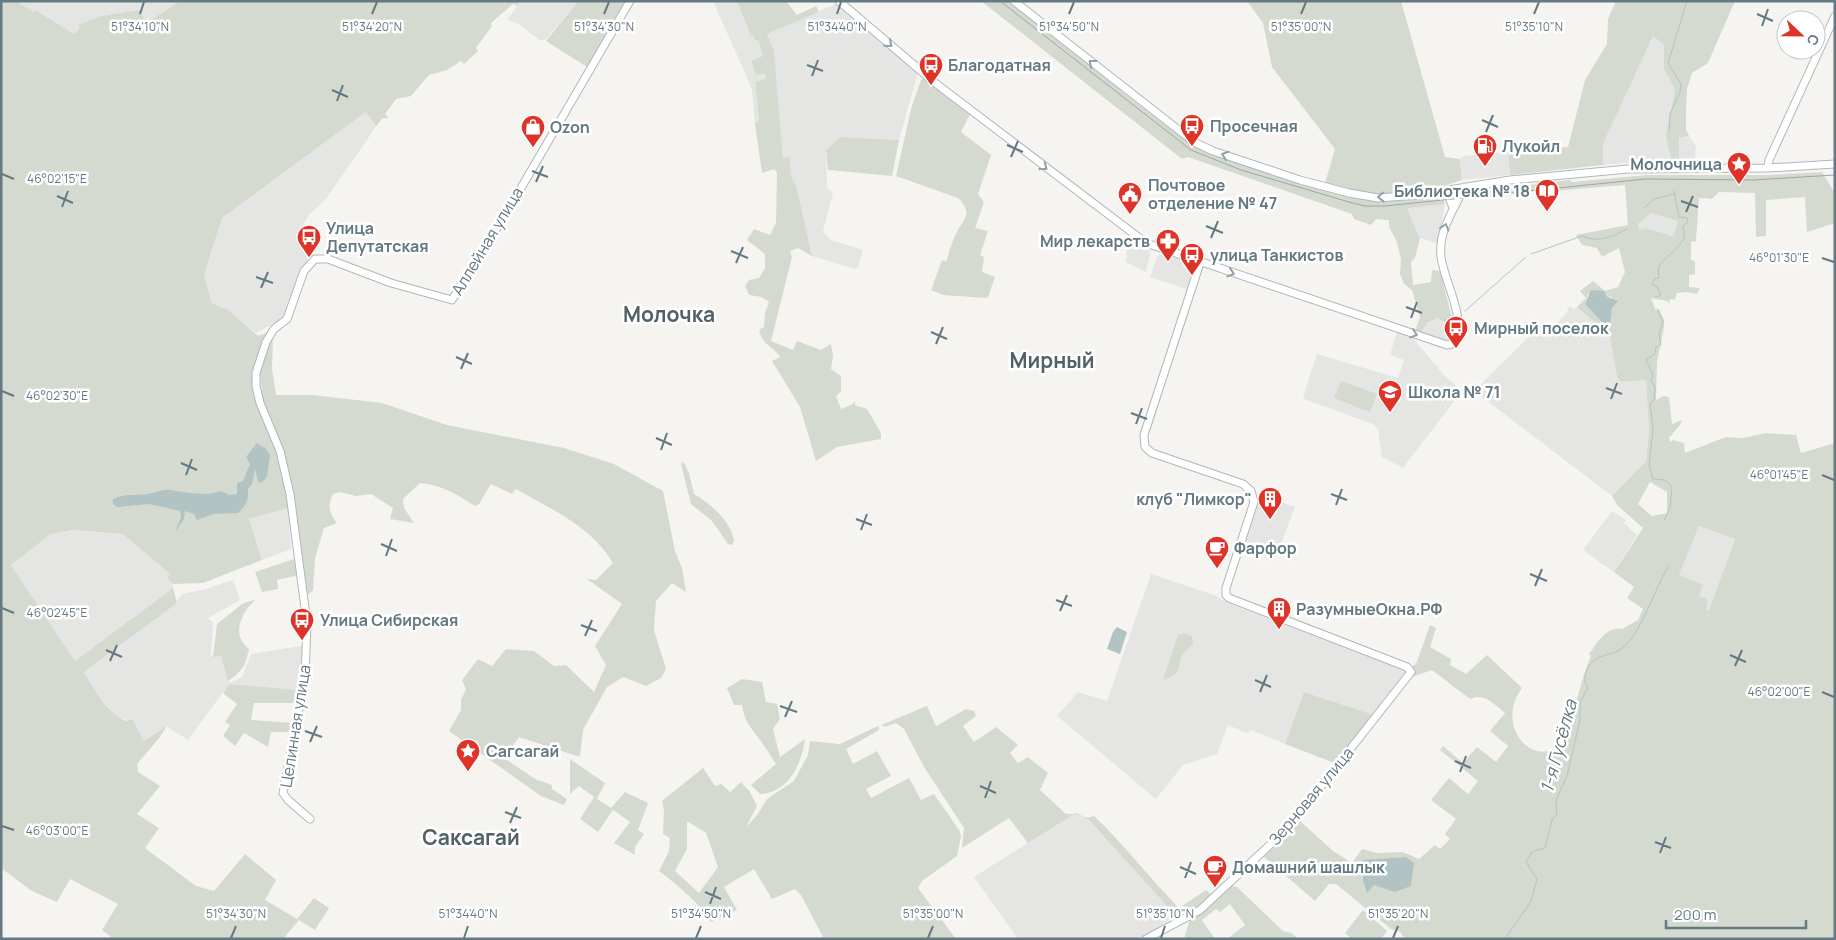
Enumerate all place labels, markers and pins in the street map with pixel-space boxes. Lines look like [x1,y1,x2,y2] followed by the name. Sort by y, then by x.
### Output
[918,52,944,86] bus stop icon: Благодатная
[948,54,1051,76] place label: Благодатная
[1179,113,1205,147] bus stop icon: Просечная
[520,114,546,148] shop icon: Ozon
[1210,115,1298,137] place label: Просечная
[550,116,590,138] place label: Ozon
[1472,133,1498,167] fuel station icon: Лукойл
[1502,135,1560,157] place label: Лукойл
[1726,151,1752,185] place icon: Молочница
[1630,153,1722,175] place label: Молочница
[1148,174,1277,214] place label: Почтовое отделение № 47
[1534,178,1560,212] library icon: Библиотека № 18
[1394,180,1530,202] place label: Библиотека № 18
[1117,181,1143,215] public building icon: Почтовое отделение № 47
[326,217,429,257] place label: Улица Депутатская
[296,224,322,258] bus stop icon: Улица Депутатская
[1155,228,1181,262] pharmacy icon: Мир лекарств
[1040,230,1150,252] place label: Мир лекарств
[1179,242,1205,276] bus stop icon: улица Танкистов
[1210,244,1343,266] place label: улица Танкистов
[1443,315,1469,349] bus stop icon: Мирный поселок
[1474,317,1609,339] place label: Мирный поселок
[1377,379,1403,413] school or university icon: Школа № 71
[1408,381,1500,403] place label: Школа № 71
[1257,486,1283,520] building icon: клуб "Лимкор"
[1136,488,1252,510] place label: клуб "Лимкор"
[1204,535,1230,569] cafe icon: Фарфор
[1234,537,1297,559] place label: Фарфор
[1266,596,1292,630] building icon: РазумныеОкна.РФ
[1296,598,1443,620] place label: РазумныеОкна.РФ
[289,607,315,641] bus stop icon: Улица Сибирская
[320,609,458,631] place label: Улица Сибирская
[455,738,481,772] place icon: Сагсагай
[486,740,559,762] place label: Сагсагай
[1202,854,1228,888] cafe icon: Домашний шашлык
[1232,856,1385,878] place label: Домашний шашлык

